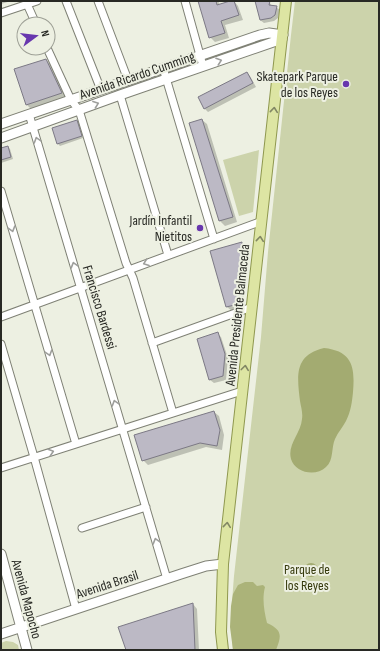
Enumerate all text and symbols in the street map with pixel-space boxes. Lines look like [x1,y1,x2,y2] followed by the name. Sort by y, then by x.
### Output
[16,16,56,56] north arrow
[38,29,52,38] text: N
[76,48,198,104] street label: Avenida Ricardo Cumming
[215,57,222,66] one-way arrow
[257,68,338,101] place label: Skatepark Parque de los Reyes
[341,79,351,89] marker: Skatepark Parque de los Reyes
[92,100,99,109] one-way arrow
[269,107,278,113] one-way arrow
[33,137,42,144] one-way arrow
[129,212,192,245] place label: Jardín Infantil Nietitos
[195,223,205,233] marker: Jardín Infantil Nietitos
[7,225,16,232] one-way arrow
[255,236,264,242] one-way arrow
[221,243,253,388] street label: Avenida Presidente Balmaceda
[143,259,150,267] one-way arrow
[70,262,79,269] one-way arrow
[79,263,120,351] street label: Francisco Bardessi
[44,350,53,357] one-way arrow
[240,365,249,371] one-way arrow
[111,400,120,407] one-way arrow
[48,448,55,457] one-way arrow
[222,522,231,528] one-way arrow
[152,538,161,545] one-way arrow
[7,557,45,641] street label: Avenida Mapocho
[284,561,330,594] park label: Parque de los Reyes
[73,566,140,603] street label: Avenida Brasil

